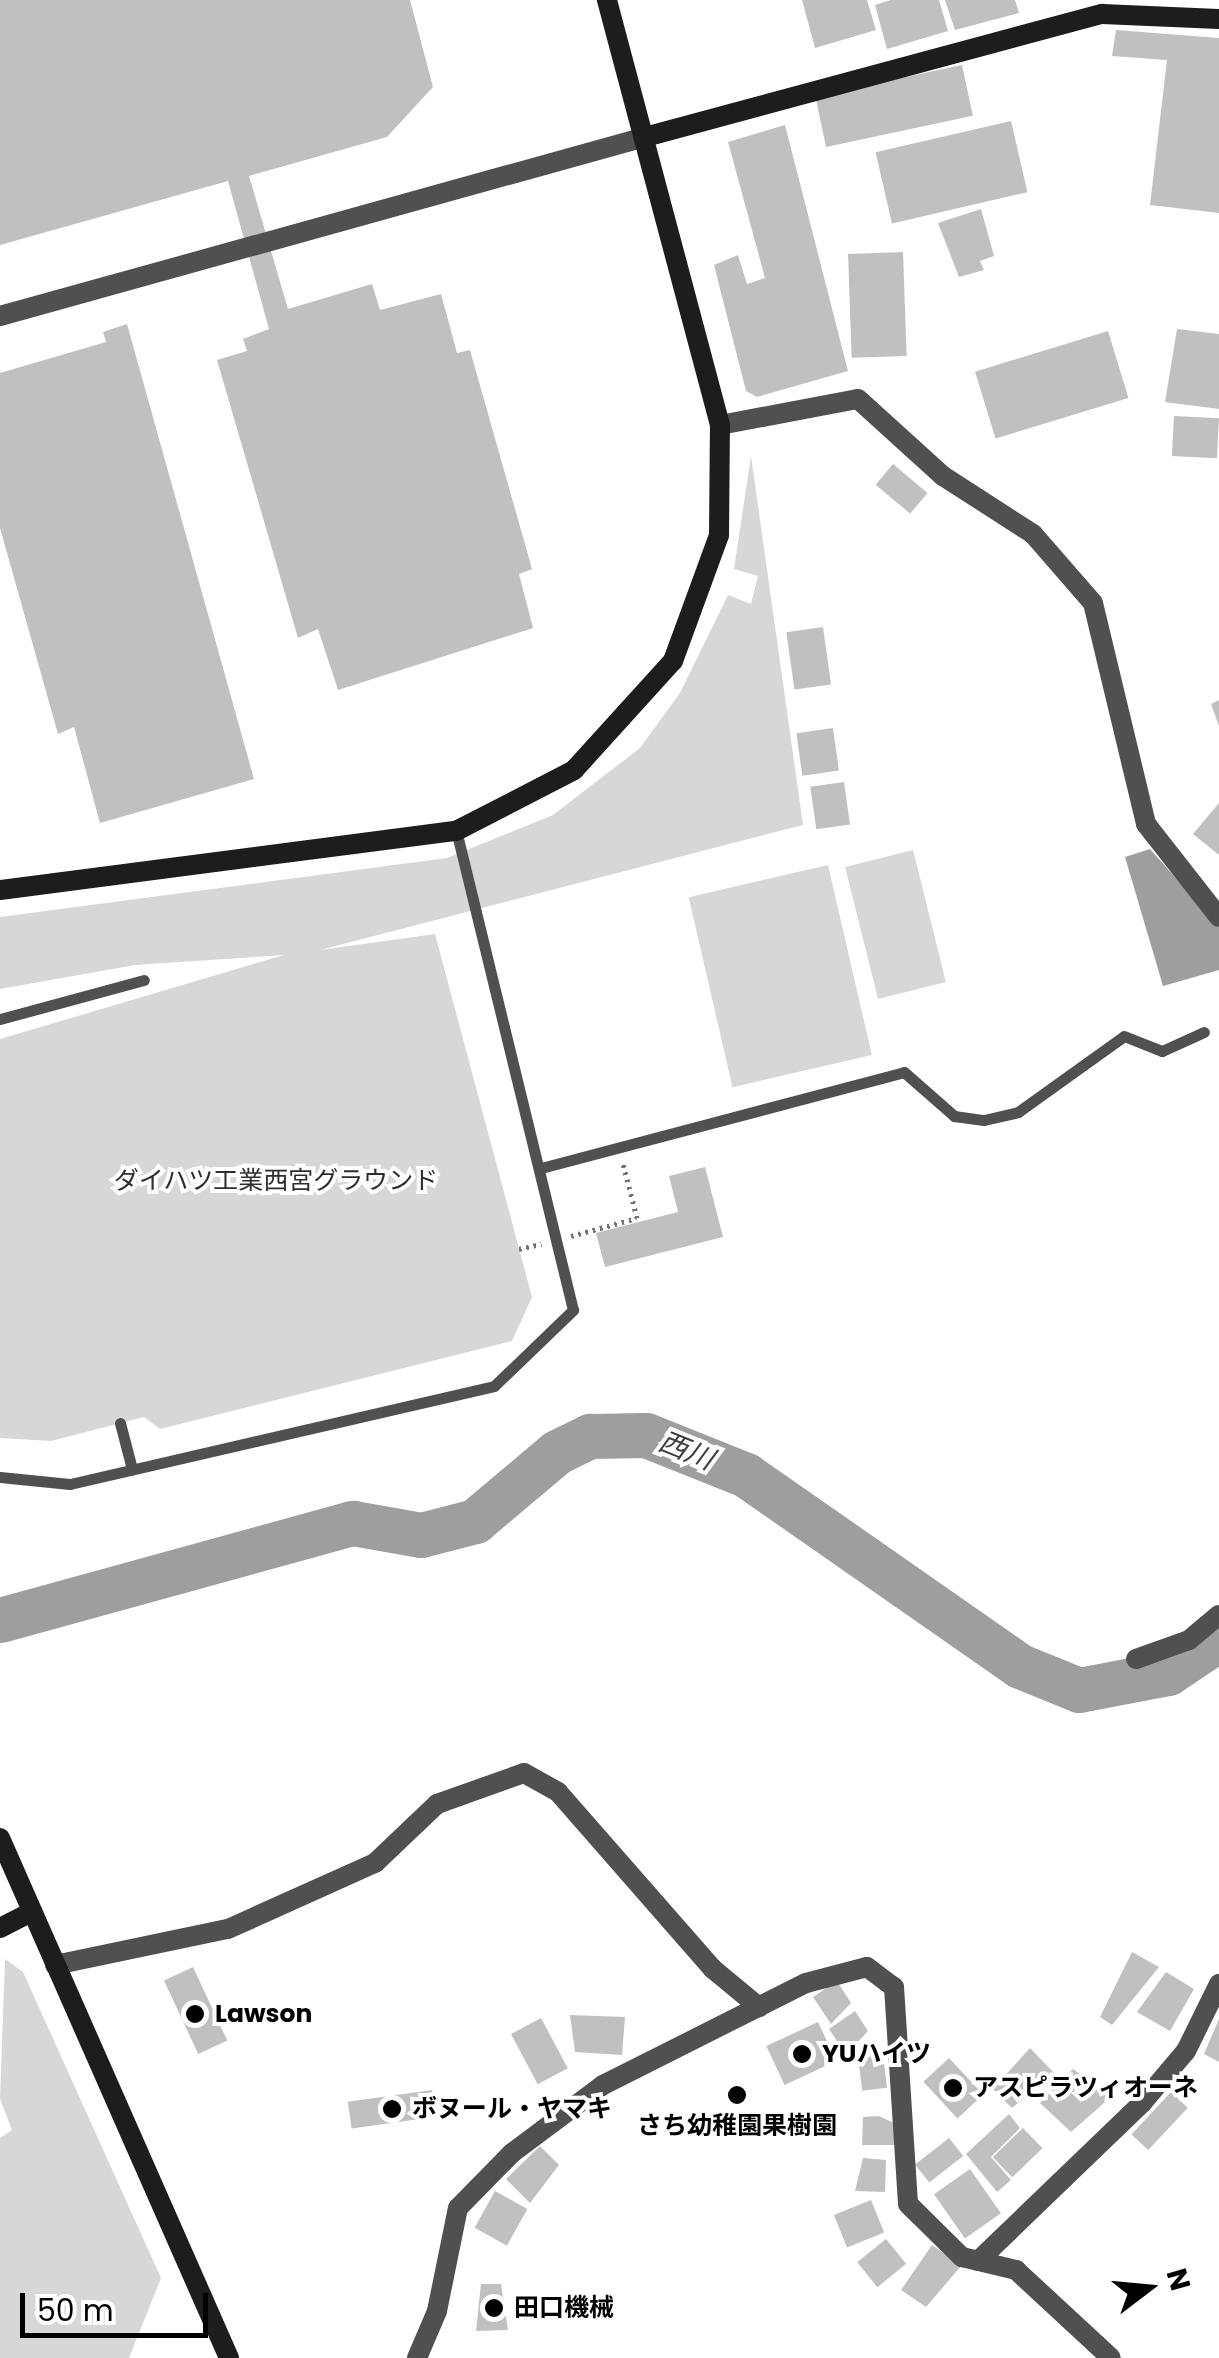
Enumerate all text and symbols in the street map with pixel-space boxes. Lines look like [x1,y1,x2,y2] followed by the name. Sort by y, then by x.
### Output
[114,1166,438,1196] park label: ダイハツ工業西宮グラウンド
[654,1425,718,1477] water label: 西川
[215,1999,312,2029] place label: Lawson
[184,2003,206,2025] marker: Lawson
[822,2039,931,2069] place label: YUハイツ
[791,2043,813,2065] marker: YUハイツ
[973,2073,1198,2103] place label: アスピラツィオーネ
[942,2077,964,2099] marker: アスピラツィオーネ
[726,2084,748,2106] marker: さち幼稚園果樹園
[412,2094,612,2124] place label: ボヌール・ヤマキ
[381,2098,403,2120] marker: ボヌール・ヤマキ
[637,2111,837,2141] place label: さち幼稚園果樹園
[1099,2238,1199,2338] north arrow
[1157,2264,1200,2295] text: N
[25,2273,212,2335] scale bar
[37,2289,114,2332] text: 50 m
[514,2293,614,2323] place label: 田口機械
[483,2297,505,2319] marker: 田口機械

